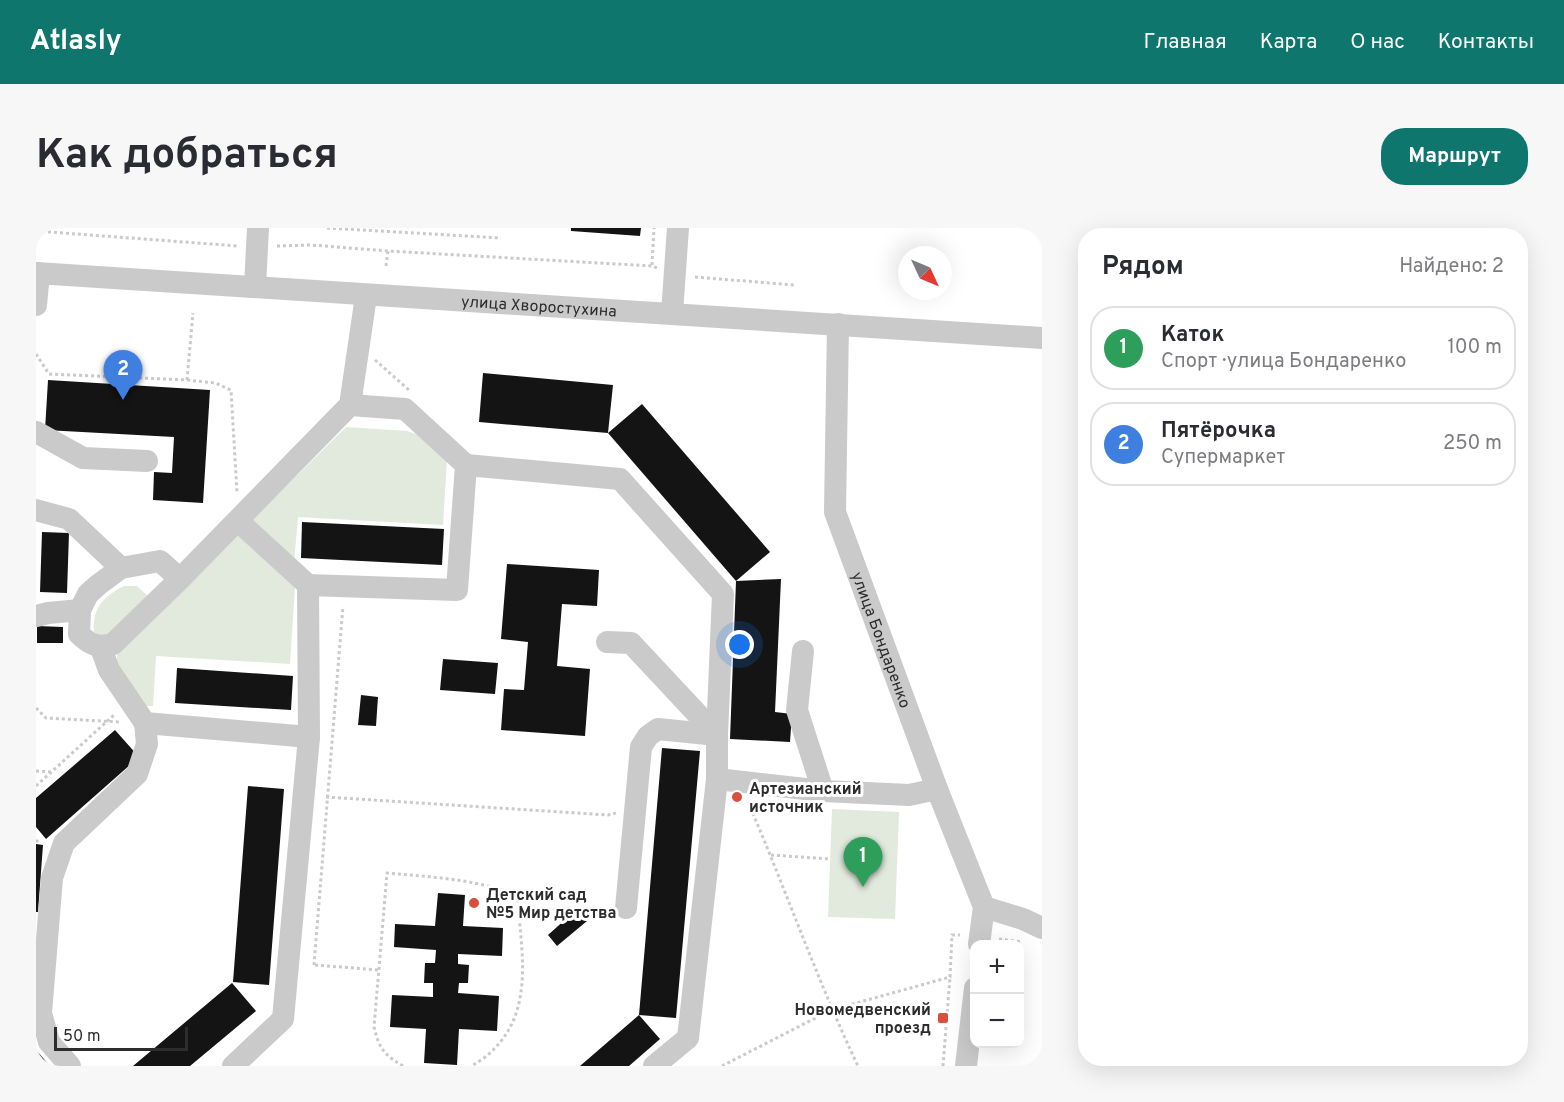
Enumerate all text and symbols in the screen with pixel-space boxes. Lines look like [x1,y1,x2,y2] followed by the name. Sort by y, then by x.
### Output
[30,24,122,60] text: Atlasly
[1143,29,1227,56] text: Главная
[1260,29,1317,56] text: Карта
[1350,29,1405,56] text: О нас
[1438,29,1534,56] text: Контакты
[1381,128,1528,185] button: Маршрут
[36,130,338,183] text: Как добраться
[898,246,952,300] north arrow
[1102,251,1184,284] text: Рядом
[1399,254,1504,280] text: Найдено: 2
[460,292,617,323] street label: улица Хворостухина
[1161,322,1224,349] text: Каток
[1120,335,1128,361] text: 1
[1447,335,1502,361] text: 100 m
[1161,349,1406,375] text: Спорт · улица Бондаренко
[104,350,142,400] pin: 2
[1161,418,1276,445] text: Пятёрочка
[1117,431,1130,457] text: 2
[1443,431,1502,457] text: 250 m
[1161,445,1285,471] text: Супермаркет
[846,569,914,711] street label: улица Бондаренко
[725,630,754,659] your location
[749,780,862,818] place label: Артезианский источник
[730,790,744,804] marker: Артезианский источник
[844,838,882,887] pin: 1
[486,886,616,924] place label: Детский сад №5 Мир детства
[467,896,481,910] marker: Детский сад №5 Мир детства
[970,940,1024,1048] map controls
[970,940,1024,994] button: +
[970,994,1024,1048] button: −
[794,1001,931,1039] place label: Новомедвенский проезд
[936,1011,950,1025] marker: Новомедвенский проезд
[54,1024,188,1052] scale bar
[63,1027,101,1047] text: 50 m

